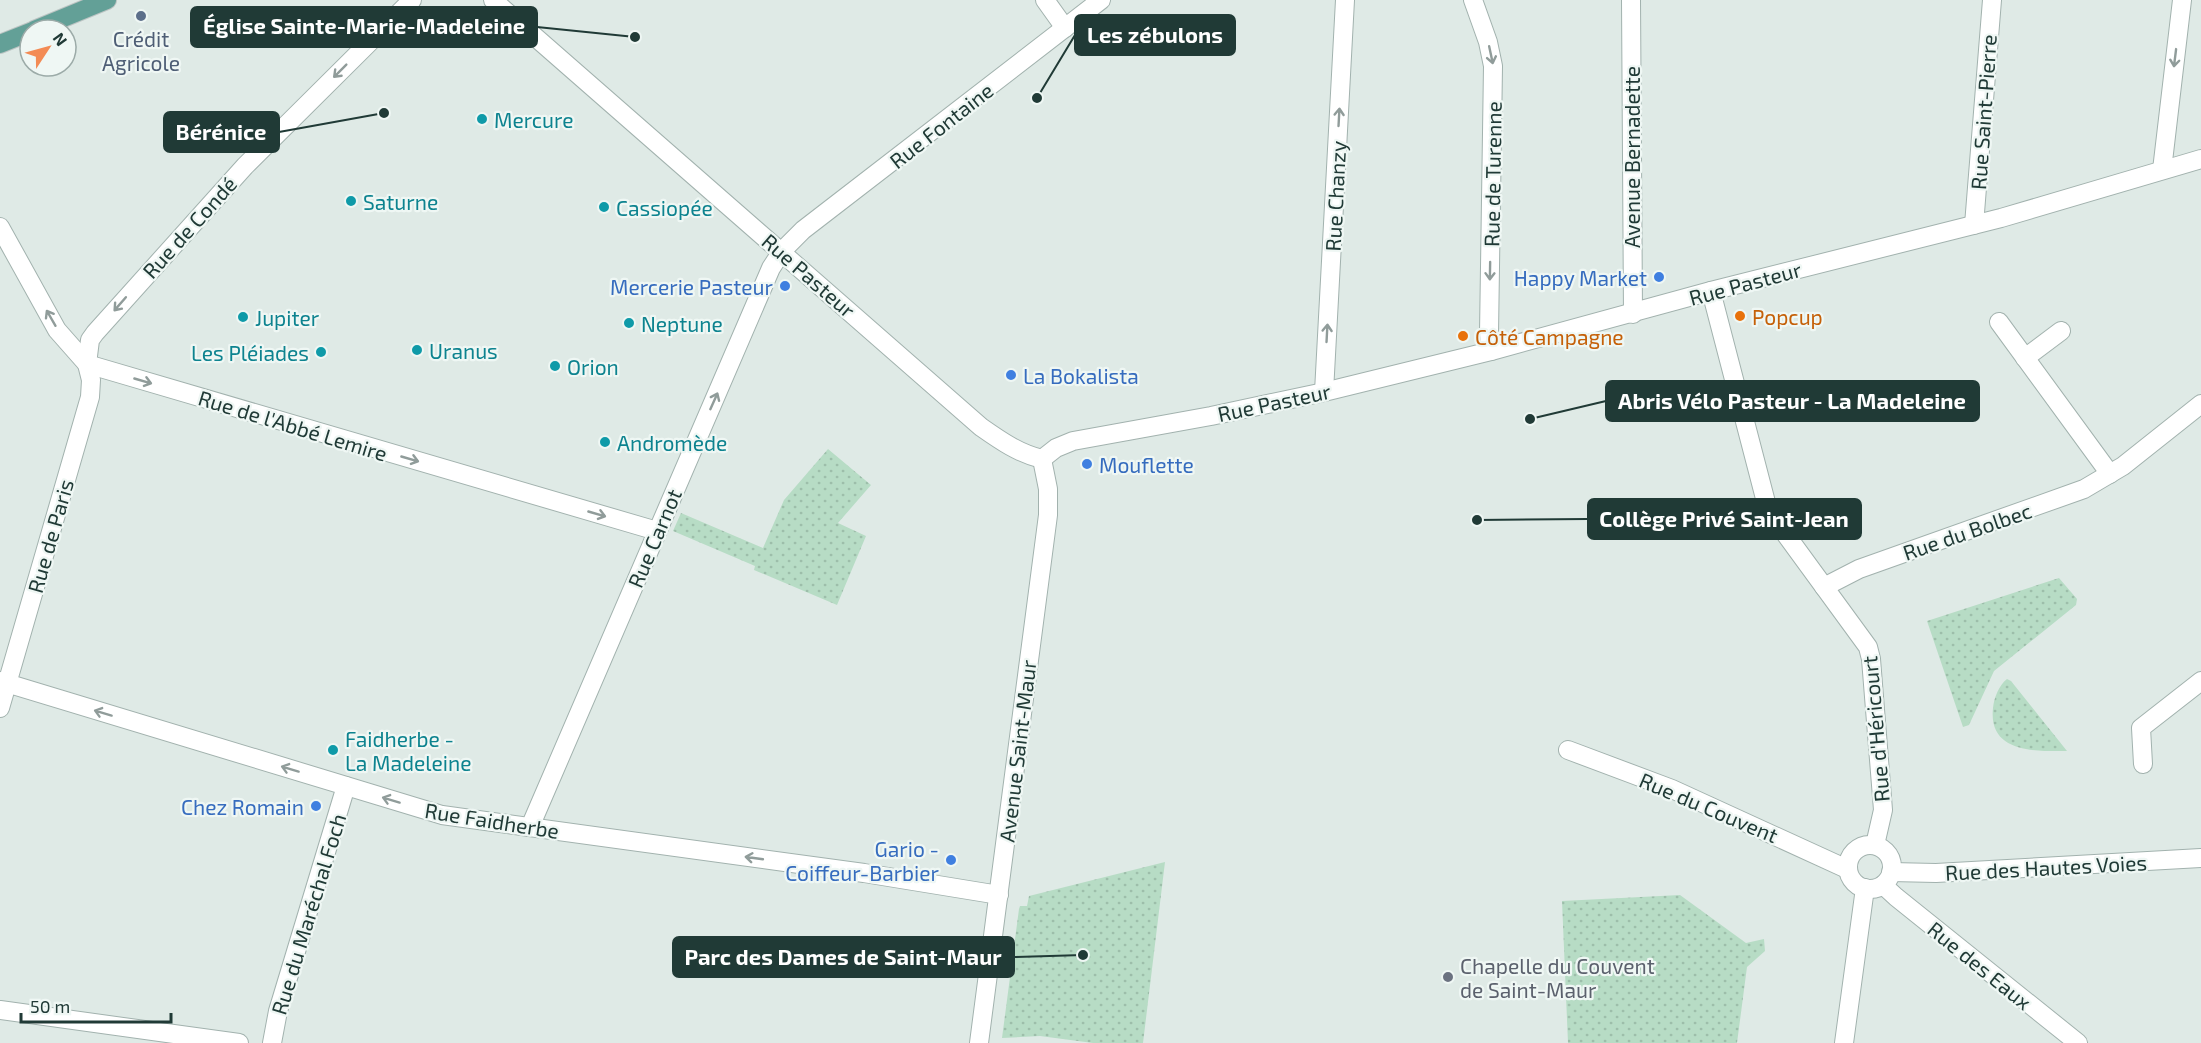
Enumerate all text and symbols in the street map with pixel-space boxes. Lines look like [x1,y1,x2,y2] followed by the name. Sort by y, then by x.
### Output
[191,7,537,47] callout: Église Sainte-Marie-Madeleine
[134,9,148,23] marker: Crédit Agricole
[203,12,525,38] text: Église Sainte-Marie-Madeleine
[1075,15,1235,55] callout: Les zébulons
[18,18,78,78] north arrow
[1087,21,1223,47] text: Les zébulons
[102,26,180,75] place label: Crédit Agricole
[49,29,72,49] text: N
[1965,33,2001,191] street label: Rue Saint-Pierre
[1486,45,1497,65] one-way arrow
[2169,48,2180,67] one-way arrow
[333,63,348,78] one-way arrow
[1619,66,1644,248] street label: Avenue Bernadette
[884,77,998,173] street label: Rue Fontaine
[1478,101,1506,247] street label: Rue de Turenne
[494,107,574,132] place label: Mercure
[1333,108,1344,128] one-way arrow
[164,112,279,152] callout: Bérénice
[475,112,489,126] marker: Mercure
[176,118,266,144] text: Bérénice
[1320,140,1350,252] street label: Rue Chanzy
[137,171,241,283] street label: Rue de Condé
[363,189,438,214] place label: Saturne
[344,194,358,208] marker: Saturne
[616,195,713,220] place label: Cassiopée
[597,200,611,214] marker: Cassiopée
[757,228,861,323] street label: Rue Pasteur
[1686,256,1804,310] street label: Rue Pasteur
[1484,261,1496,281] one-way arrow
[1514,265,1647,290] place label: Happy Market
[1652,270,1666,284] marker: Happy Market
[610,274,774,299] place label: Mercerie Pasteur
[778,279,792,293] marker: Mercerie Pasteur
[113,296,127,311] one-way arrow
[1752,304,1823,329] place label: Popcup
[255,305,320,330] place label: Jupiter
[1733,309,1747,323] marker: Popcup
[44,310,56,327] one-way arrow
[236,310,250,324] marker: Jupiter
[641,311,723,336] place label: Neptune
[622,316,636,330] marker: Neptune
[1322,324,1333,344] one-way arrow
[1475,324,1624,349] place label: Côté Campagne
[1456,329,1470,343] marker: Côté Campagne
[429,338,498,363] place label: Uranus
[191,340,309,365] place label: Les Pléiades
[410,343,424,357] marker: Uranus
[314,345,328,359] marker: Les Pléiades
[567,354,619,379] place label: Orion
[548,359,562,373] marker: Orion
[1023,363,1139,388] place label: La Bokalista
[1004,368,1018,382] marker: La Bokalista
[133,376,152,387] one-way arrow
[1215,378,1333,426] street label: Rue Pasteur
[1606,381,1979,421] callout: Abris Vélo Pasteur - La Madeleine
[195,384,391,466] street label: Rue de l'Abbé Lemire
[1618,387,1966,413] text: Abris Vélo Pasteur - La Madeleine
[709,392,720,411] one-way arrow
[617,430,727,455] place label: Andromède
[598,435,612,449] marker: Andromède
[1099,452,1194,477] place label: Mouflette
[400,454,419,465] one-way arrow
[1080,457,1094,471] marker: Mouflette
[22,476,78,596] street label: Rue de Paris
[622,485,686,591] street label: Rue Carnot
[1899,497,2035,565] street label: Rue du Bolbec
[1588,499,1861,539] callout: Collège Privé Saint-Jean
[1599,505,1849,531] text: Collège Privé Saint-Jean
[588,509,607,520] one-way arrow
[1856,655,1894,803] street label: Rue d'Héricourt
[993,658,1041,844] street label: Avenue Saint-Maur
[94,707,113,718] one-way arrow
[345,726,471,775] place label: Faidherbe - La Madeleine
[326,743,340,757] marker: Faidherbe - La Madeleine
[281,763,300,774] one-way arrow
[1636,767,1782,847] street label: Rue du Couvent
[181,794,304,819] place label: Chez Romain
[382,794,401,805] one-way arrow
[423,797,561,843] street label: Rue Faidherbe
[309,799,323,813] marker: Chez Romain
[266,811,350,1017] street label: Rue du Maréchal Foch
[785,836,940,885] place label: Gario - Coiffeur-Barbier
[1944,849,2148,885] street label: Rue des Hautes Voies
[744,853,764,864] one-way arrow
[944,853,958,867] marker: Gario - Coiffeur-Barbier
[1923,916,2037,1014] street label: Rue des Eaux
[673,937,1014,977] callout: Parc des Dames de Saint-Maur
[684,943,1002,969] text: Parc des Dames de Saint-Maur
[1460,953,1655,1002] place label: Chapelle du Couvent de Saint-Maur
[1441,970,1455,984] marker: Chapelle du Couvent de Saint-Maur
[21,986,171,1024] scale bar
[30,995,70,1017] text: 50 m

